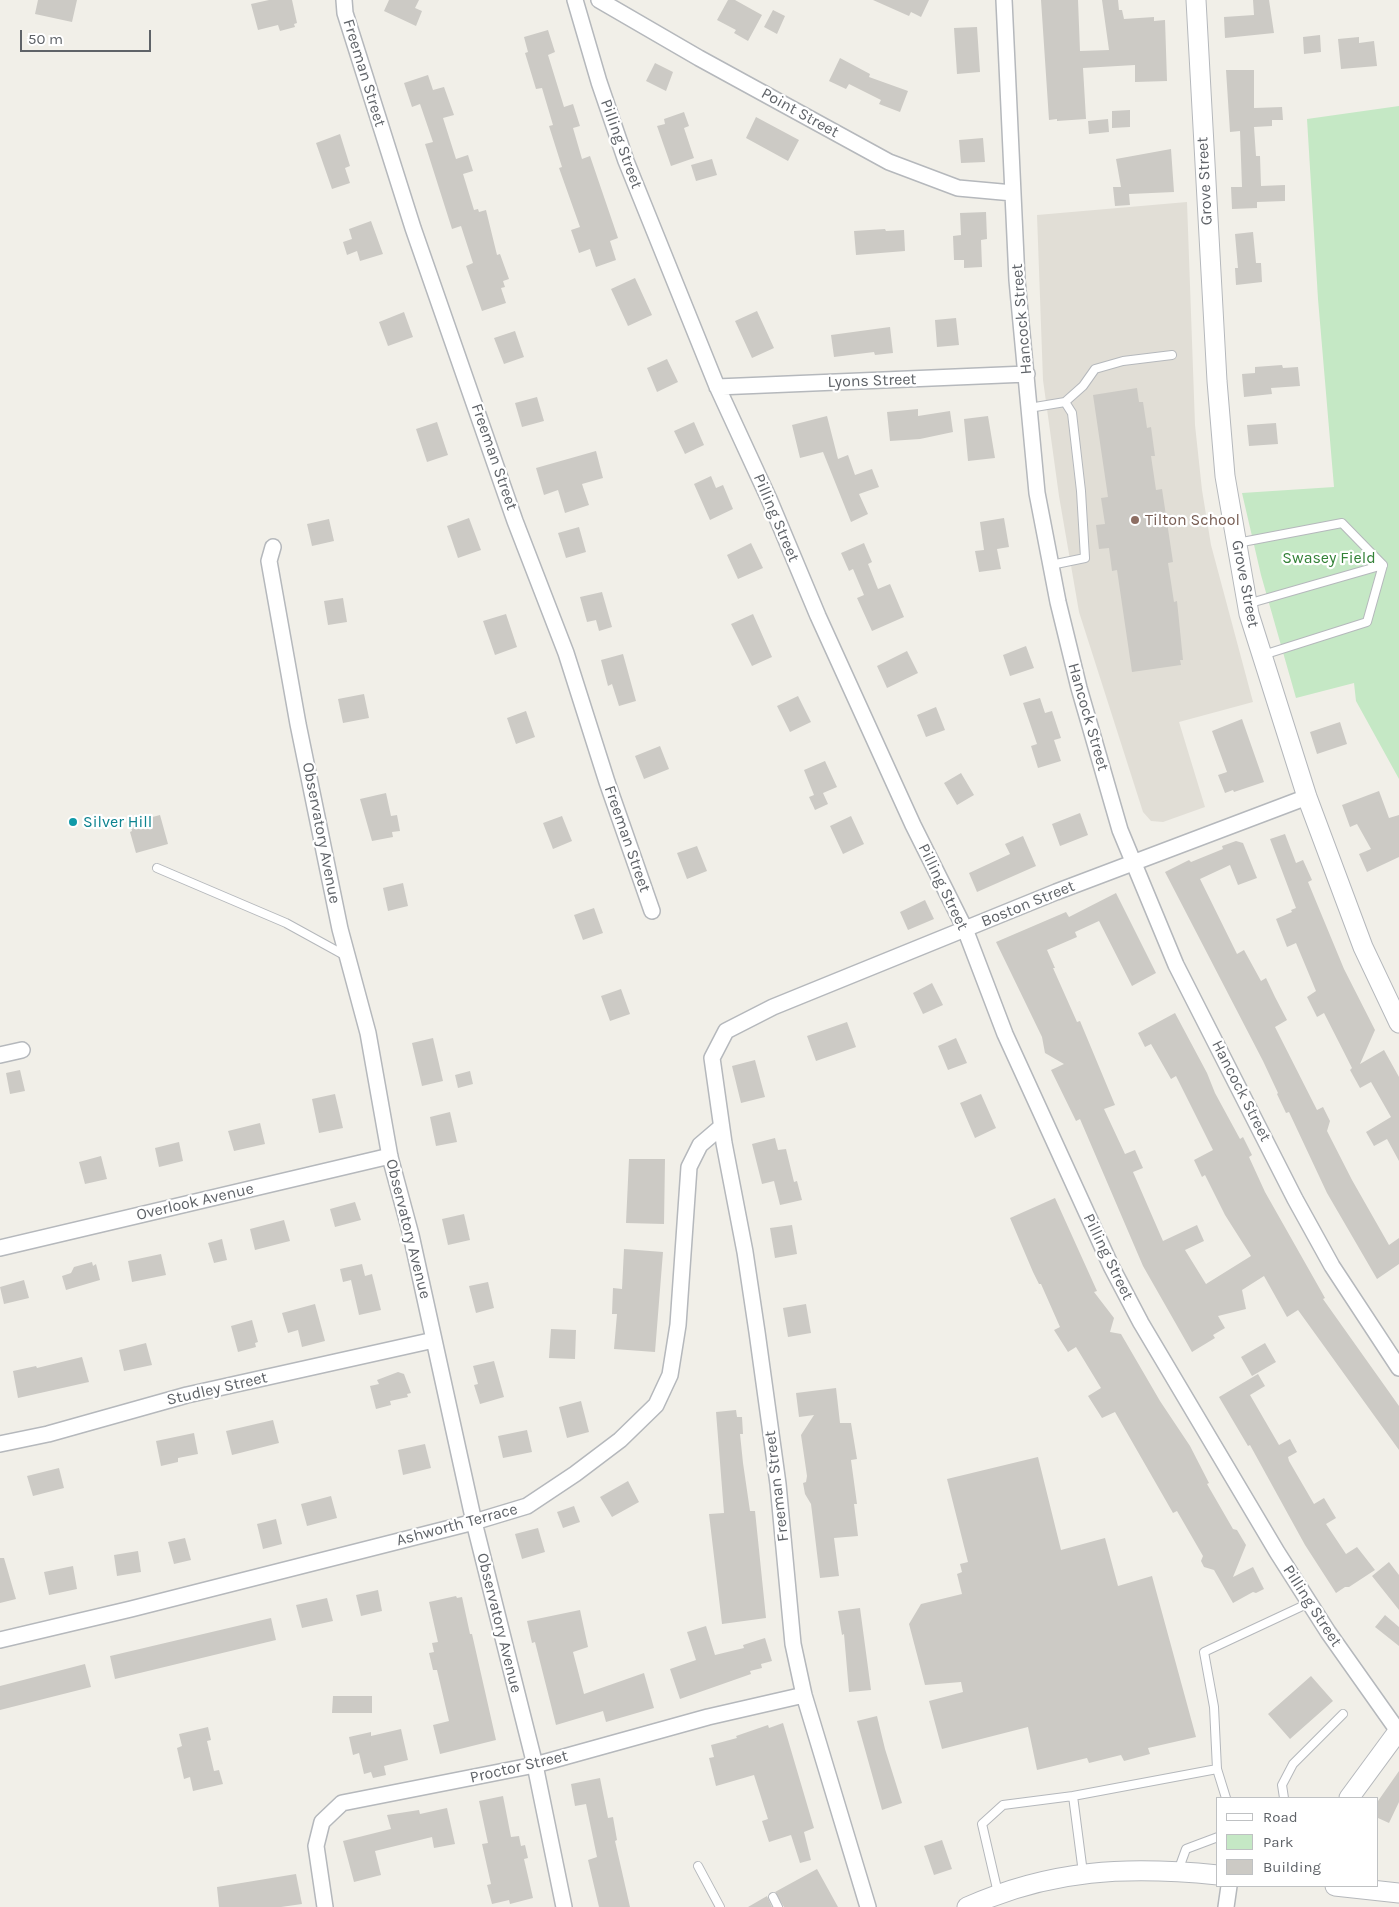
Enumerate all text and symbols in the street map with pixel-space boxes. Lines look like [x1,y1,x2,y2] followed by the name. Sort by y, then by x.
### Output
[338,17,390,129] street label: Freeman Street
[22,20,154,52] scale bar
[28,30,63,48] text: 50 m
[758,84,842,142] street label: Point Street
[596,97,646,191] street label: Pilling Street
[1193,136,1217,226] street label: Grove Street
[1008,263,1036,375] street label: Hancock Street
[827,370,917,392] street label: Lyons Street
[467,401,521,513] street label: Freeman Street
[749,471,803,565] street label: Pilling Street
[1145,510,1240,530] place label: Tilton School
[1129,514,1141,526] marker: Tilton School
[1227,539,1263,629] street label: Grove Street
[1282,548,1376,568] park label: Swasey Field
[1063,661,1113,773] street label: Hancock Street
[298,761,344,905] street label: Observatory Avenue
[600,783,654,895] street label: Freeman Street
[83,812,152,832] place label: Silver Hill
[67,816,79,828] marker: Silver Hill
[914,841,972,933] street label: Pilling Street
[978,877,1078,931] street label: Boston Street
[1207,1037,1275,1145] street label: Hancock Street
[381,1157,435,1301] street label: Observatory Avenue
[134,1179,256,1225] street label: Overlook Avenue
[1079,1211,1137,1303] street label: Pilling Street
[165,1368,269,1410] street label: Studley Street
[761,1429,793,1543] street label: Freeman Street
[394,1500,520,1550] street label: Ashworth Terrace
[472,1551,526,1695] street label: Observatory Avenue
[1278,1561,1346,1651] street label: Pilling Street
[468,1746,570,1788] street label: Proctor Street
[1216,1797,1379,1887] legend
[1263,1808,1298,1826] text: Road
[1263,1833,1293,1851] text: Park
[1263,1858,1321,1876] text: Building

